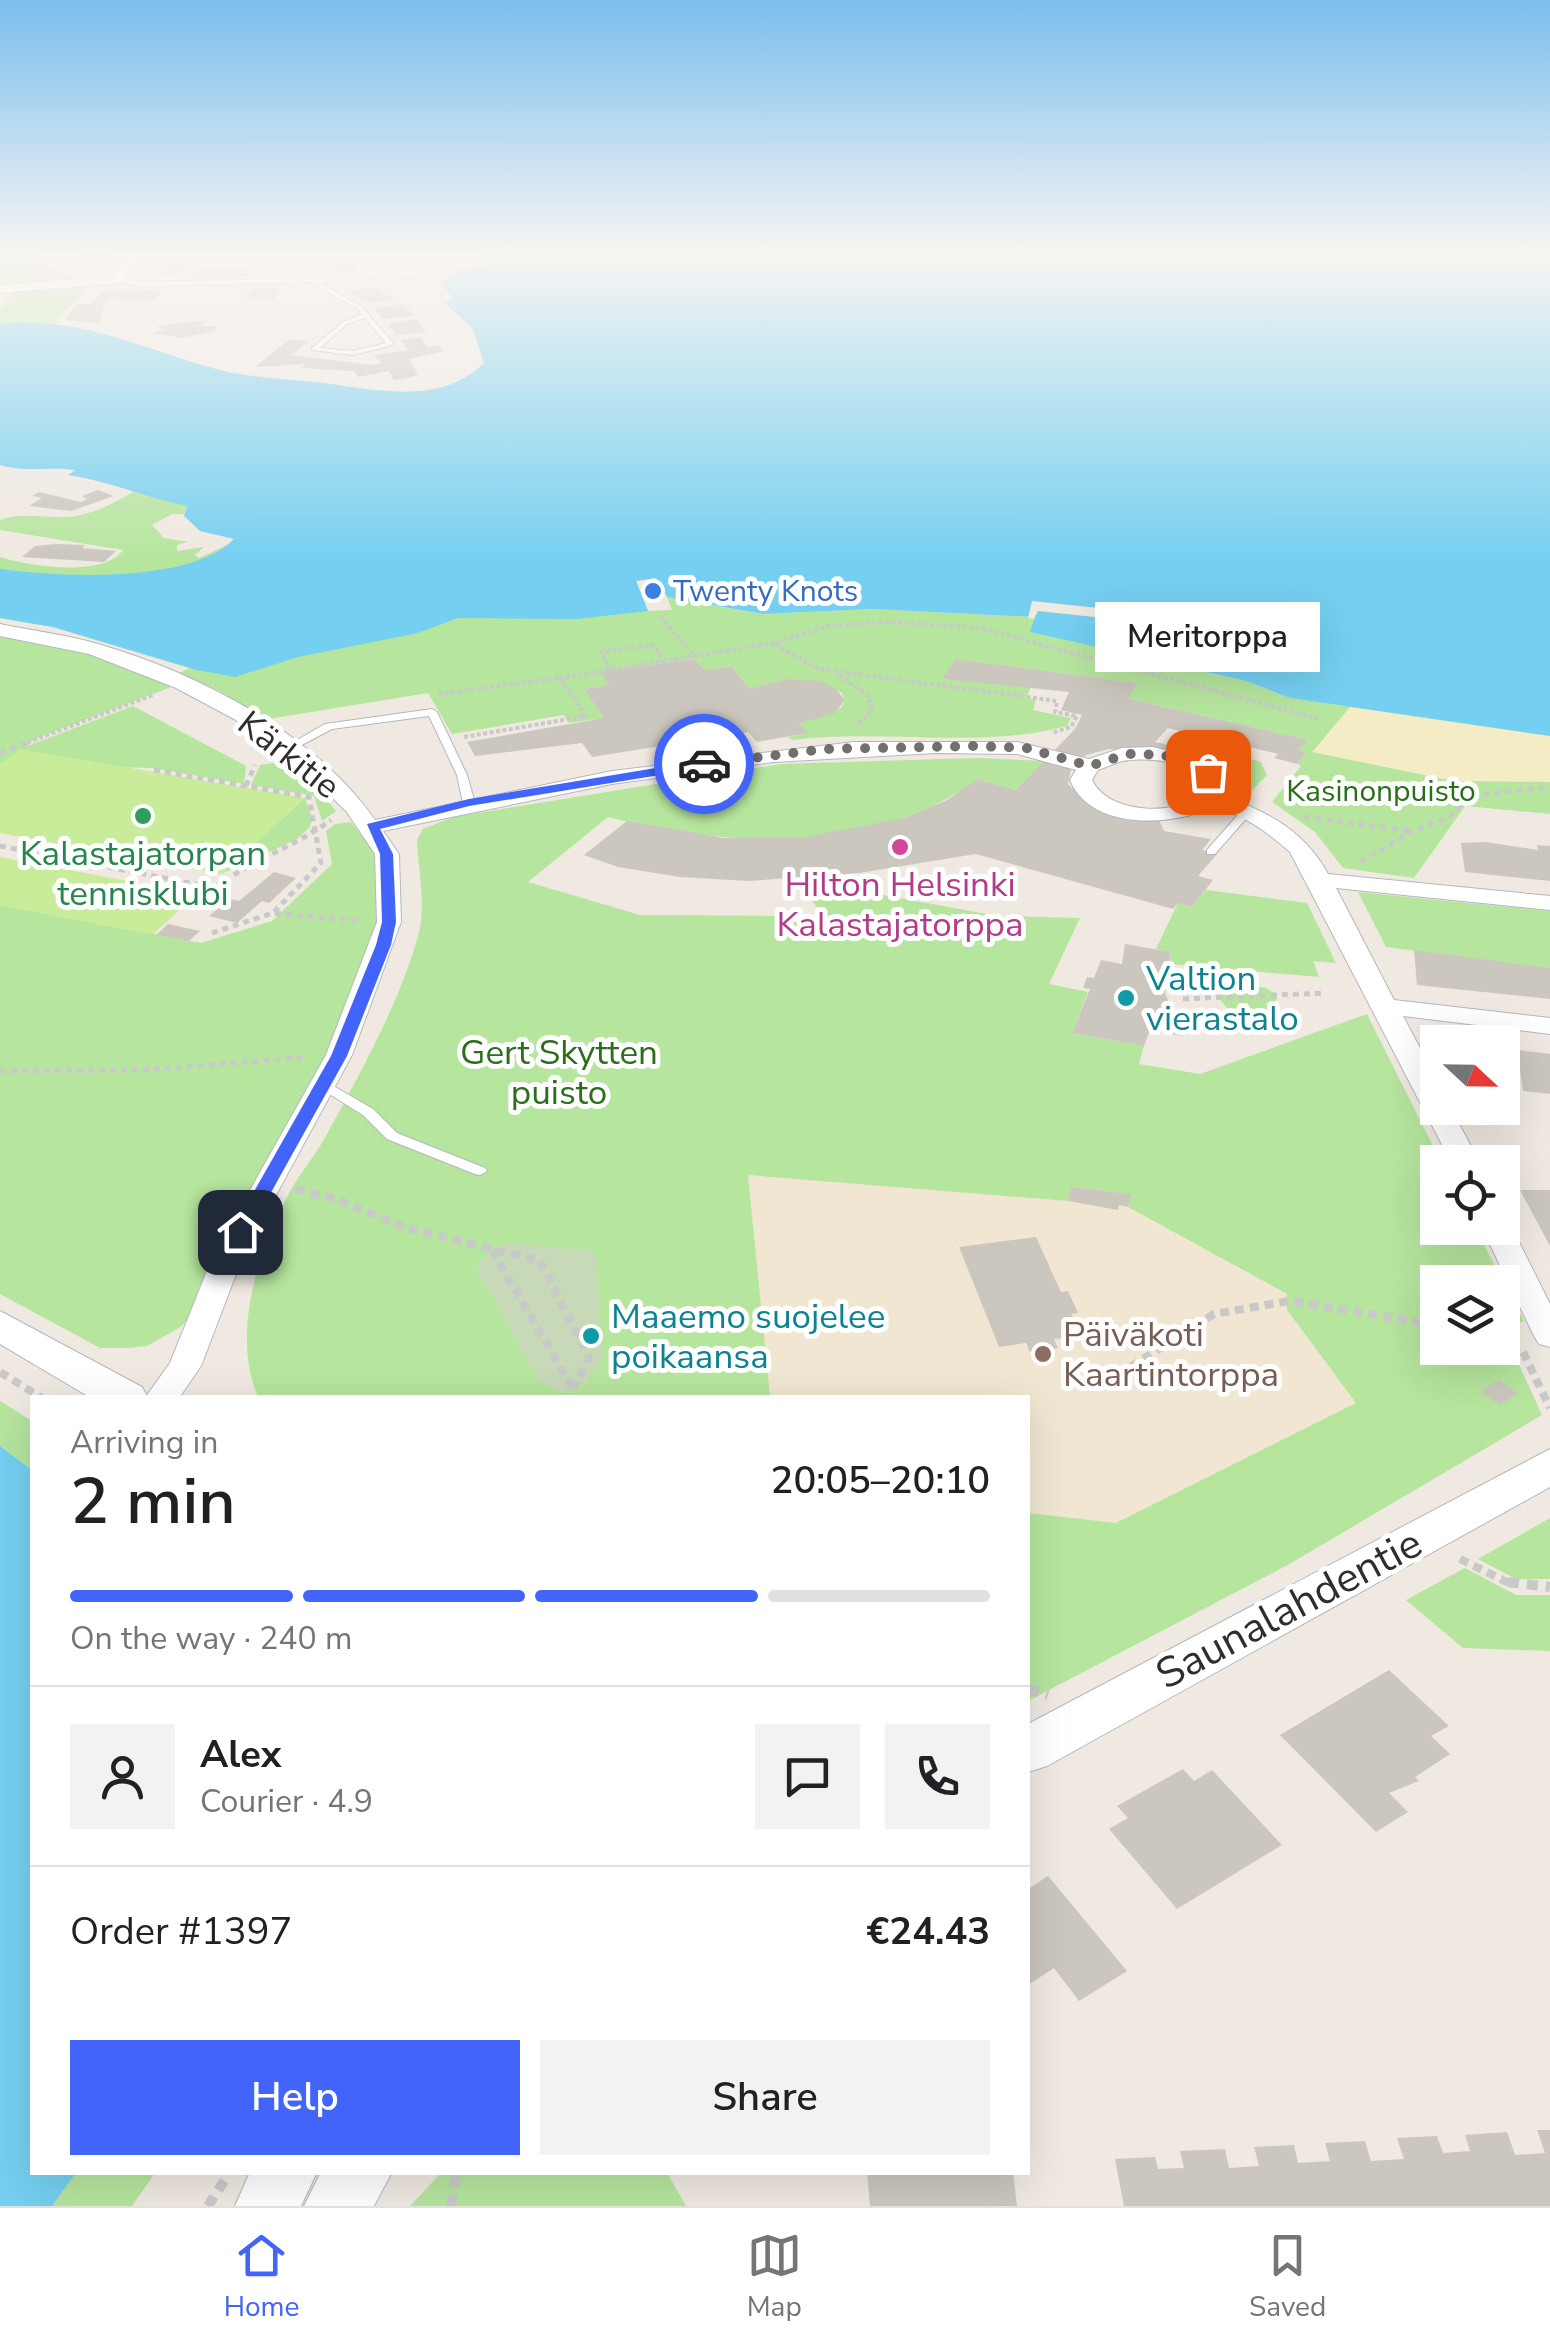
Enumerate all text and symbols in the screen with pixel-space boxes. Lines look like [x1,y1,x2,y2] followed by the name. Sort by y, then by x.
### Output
[673,571,858,612] place label: Twenty Knots
[642,580,664,602] marker: Twenty Knots
[1096,602,1320,672] callout: Meritorppa
[1127,615,1288,658] text: Meritorppa
[228,700,350,810] street label: Kärkitie
[654,714,754,814] courier
[1166,730,1251,815] pin
[677,737,732,792] icon: car
[1181,745,1236,800] icon: bag
[1286,771,1476,812] park label: Kasinonpuisto
[132,805,154,827] marker: Kalastajatorpan tennisklubi
[20,830,266,917] place label: Kalastajatorpan tennisklubi
[889,836,911,858] marker: Hilton Helsinki Kalastajatorppa
[776,861,1024,948] place label: Hilton Helsinki Kalastajatorppa
[1145,955,1299,1042] place label: Valtion vierastalo
[1115,987,1137,1009] marker: Valtion vierastalo
[1420,1025,1520,1125] north arrow
[1420,1025,1520,1365] map controls
[460,1029,658,1116] park label: Gert Skytten puisto
[1420,1145,1520,1245] button: locate
[198,1190,283,1275] pin
[213,1205,268,1260] icon: home
[1420,1265,1520,1365] button: layers
[611,1293,885,1380] place label: Maaemo suojelee poikaansa
[1063,1311,1279,1398] place label: Päiväkoti Kaartintorppa
[580,1325,602,1347] marker: Maaemo suojelee poikaansa
[1032,1343,1054,1365] marker: Päiväkoti Kaartintorppa
[70,1421,218,1464] text: Arriving in
[771,1455,990,1506] text: 20:05–20:10
[70,1457,236,1546] text: 2 min
[1146,1515,1432,1703] street label: Saunalahdentie
[70,1617,352,1660] text: On the way · 240 m
[70,1724,175,1829] button: person
[755,1724,860,1829] button: chat
[885,1724,990,1829] button: phone
[200,1729,281,1780] text: Alex
[200,1780,373,1823] text: Courier · 4.9
[70,1906,292,1957] text: Order #1397
[867,1906,990,1957] text: €24.43
[70,2040,520,2155] button: Help
[540,2040,990,2155] button: Share
[224,2228,299,2326] tab: Home
[747,2228,802,2326] tab: Map
[1249,2228,1326,2326] tab: Saved

